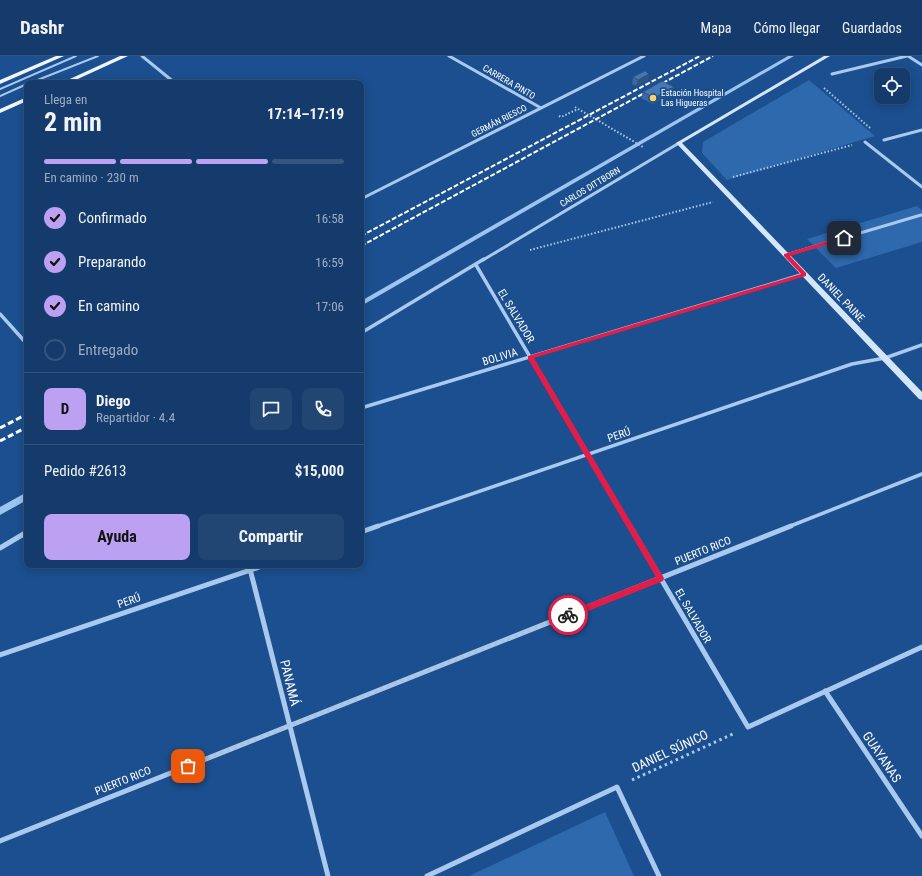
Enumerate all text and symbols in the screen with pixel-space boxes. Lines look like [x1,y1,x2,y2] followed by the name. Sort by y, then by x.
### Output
[20,16,64,39] text: Dashr
[701,20,732,36] text: Mapa
[754,20,820,36] text: Cómo llegar
[842,20,902,36] text: Guardados
[481,63,537,101] street label: CARRERA PINTO
[874,68,910,104] map controls
[874,68,910,104] button: locate
[661,88,723,108] place label: Estación Hospital Las Higueras
[44,92,87,107] text: Llega en
[648,93,658,103] marker: Estación Hospital Las Higueras
[469,102,528,139] street label: GERMÁN RIESCO
[267,105,344,123] text: 17:14–17:19
[44,107,102,137] text: 2 min
[558,165,622,209] street label: CARLOS DITTBORN
[44,170,139,185] text: En camino · 230 m
[44,207,66,229] icon: check
[78,209,147,227] text: Confirmado
[315,211,344,226] text: 16:58
[827,221,861,255] pin
[833,227,855,249] icon: home
[44,251,66,273] icon: check
[78,253,146,271] text: Preparando
[315,255,344,270] text: 16:59
[815,271,868,325] street label: DANIEL PAINE
[495,287,537,345] street label: EL SALVADOR
[44,295,66,317] icon: check
[78,297,140,315] text: En camino
[315,299,344,314] text: 17:06
[78,341,138,359] text: Entregado
[481,345,520,368] street label: BOLIVIA
[250,388,292,430] button: chat
[302,388,344,430] button: phone
[96,392,130,410] text: Diego
[61,400,69,418] text: D
[96,410,175,425] text: Repartidor · 4.4
[606,425,632,445] street label: PERÚ
[44,462,126,480] text: Pedido #2613
[295,462,344,480] text: $15,000
[44,514,190,560] button: Ayuda
[198,514,344,560] button: Compartir
[673,534,733,568] street label: PUERTO RICO
[672,587,714,646] street label: EL SALVADOR
[116,591,142,611] street label: PERÚ
[548,595,588,635] courier
[557,604,579,626] icon: bike
[277,658,303,708] street label: PANAMÁ
[630,727,711,775] street label: DANIEL SÚNICO
[860,729,905,785] street label: GUAYANAS
[171,749,205,783] pin
[177,755,199,777] icon: bag
[93,764,153,798] street label: PUERTO RICO

